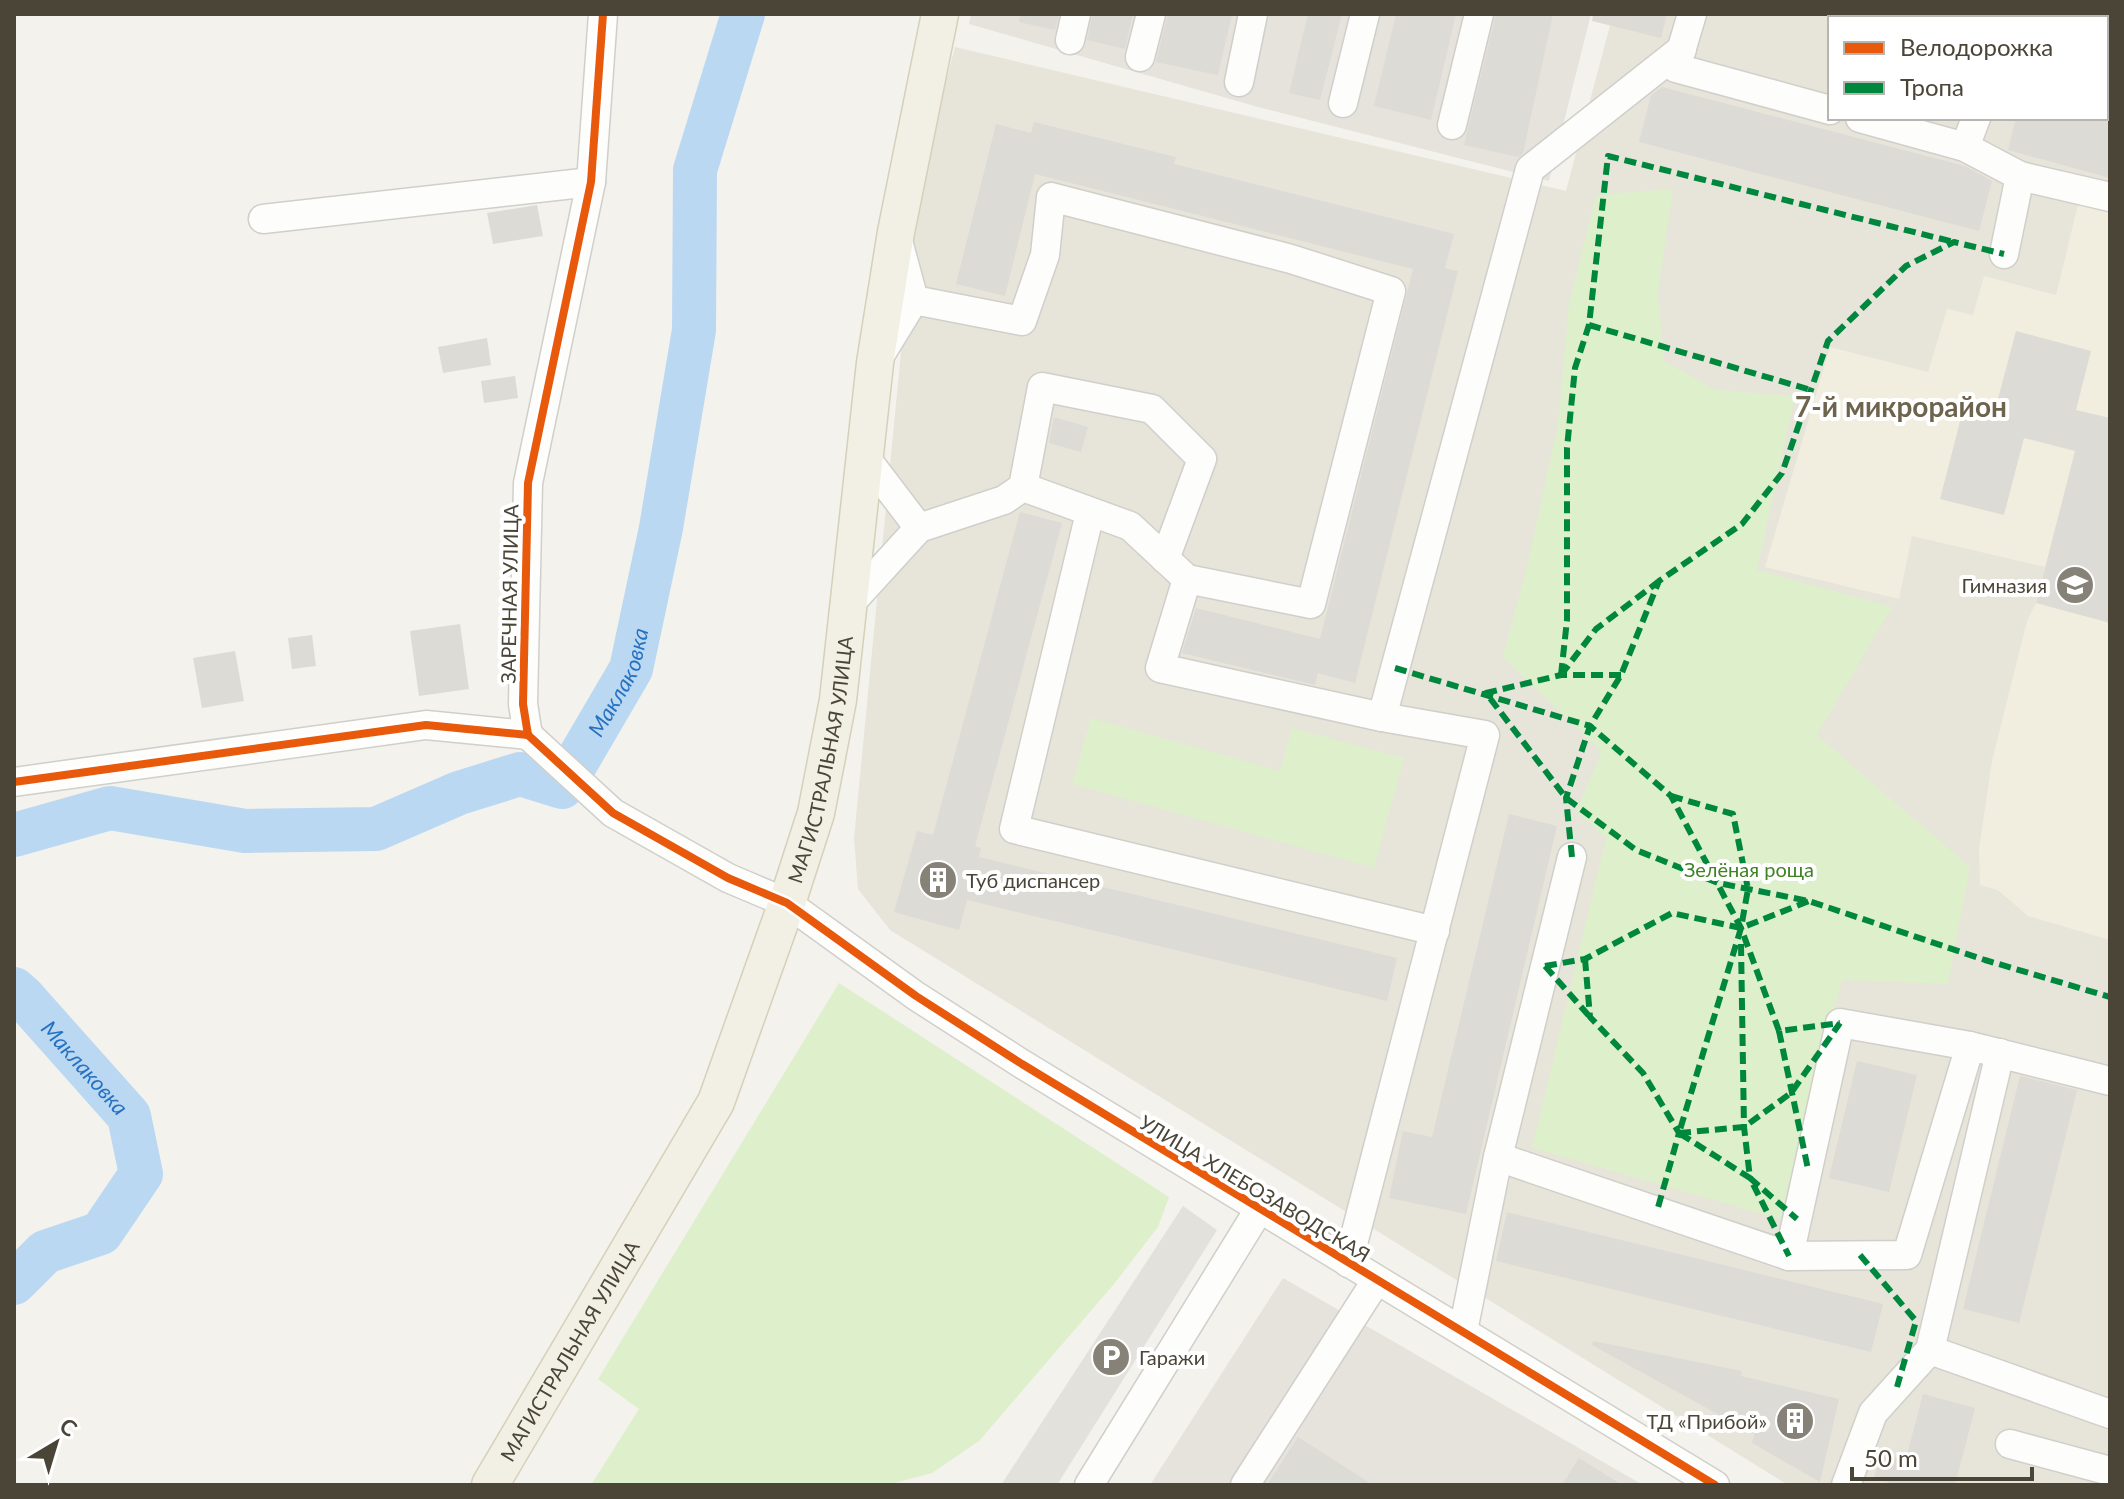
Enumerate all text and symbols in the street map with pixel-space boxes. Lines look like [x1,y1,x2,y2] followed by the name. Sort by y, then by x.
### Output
[1828,16,2108,120] legend
[1900,32,2053,61] text: Велодорожка
[1900,72,1964,101] text: Тропа
[1795,389,2007,423] district label: 7-й микрорайон
[495,504,523,684] street label: ЗАРЕЧНАЯ УЛИЦА
[2054,564,2096,606] school or university icon: Гимназия
[1961,573,2047,597] place label: Гимназия
[581,625,653,741] water label: Маклаковка
[782,634,857,886] street label: МАГИСТРАЛЬНАЯ УЛИЦА
[1684,857,1814,881] park label: Зелёная роща
[917,859,959,901] building icon: Туб диспансер
[966,868,1100,892] place label: Туб диспансер
[36,1014,135,1120] water label: Маклаковка
[1135,1110,1375,1266] street label: УЛИЦА ХЛЕБОЗАВОДСКАЯ
[495,1235,644,1465] street label: МАГИСТРАЛЬНАЯ УЛИЦА
[1090,1336,1132,1378] parking icon: Гаражи
[1139,1345,1205,1369] place label: Гаражи
[1774,1400,1816,1442] building icon: ТД «Прибой»
[16,1403,96,1483] north arrow
[1647,1409,1767,1433] place label: ТД «Прибой»
[55,1412,83,1442] text: С
[1852,1431,2032,1481] scale bar
[1864,1443,1918,1472] text: 50 m

